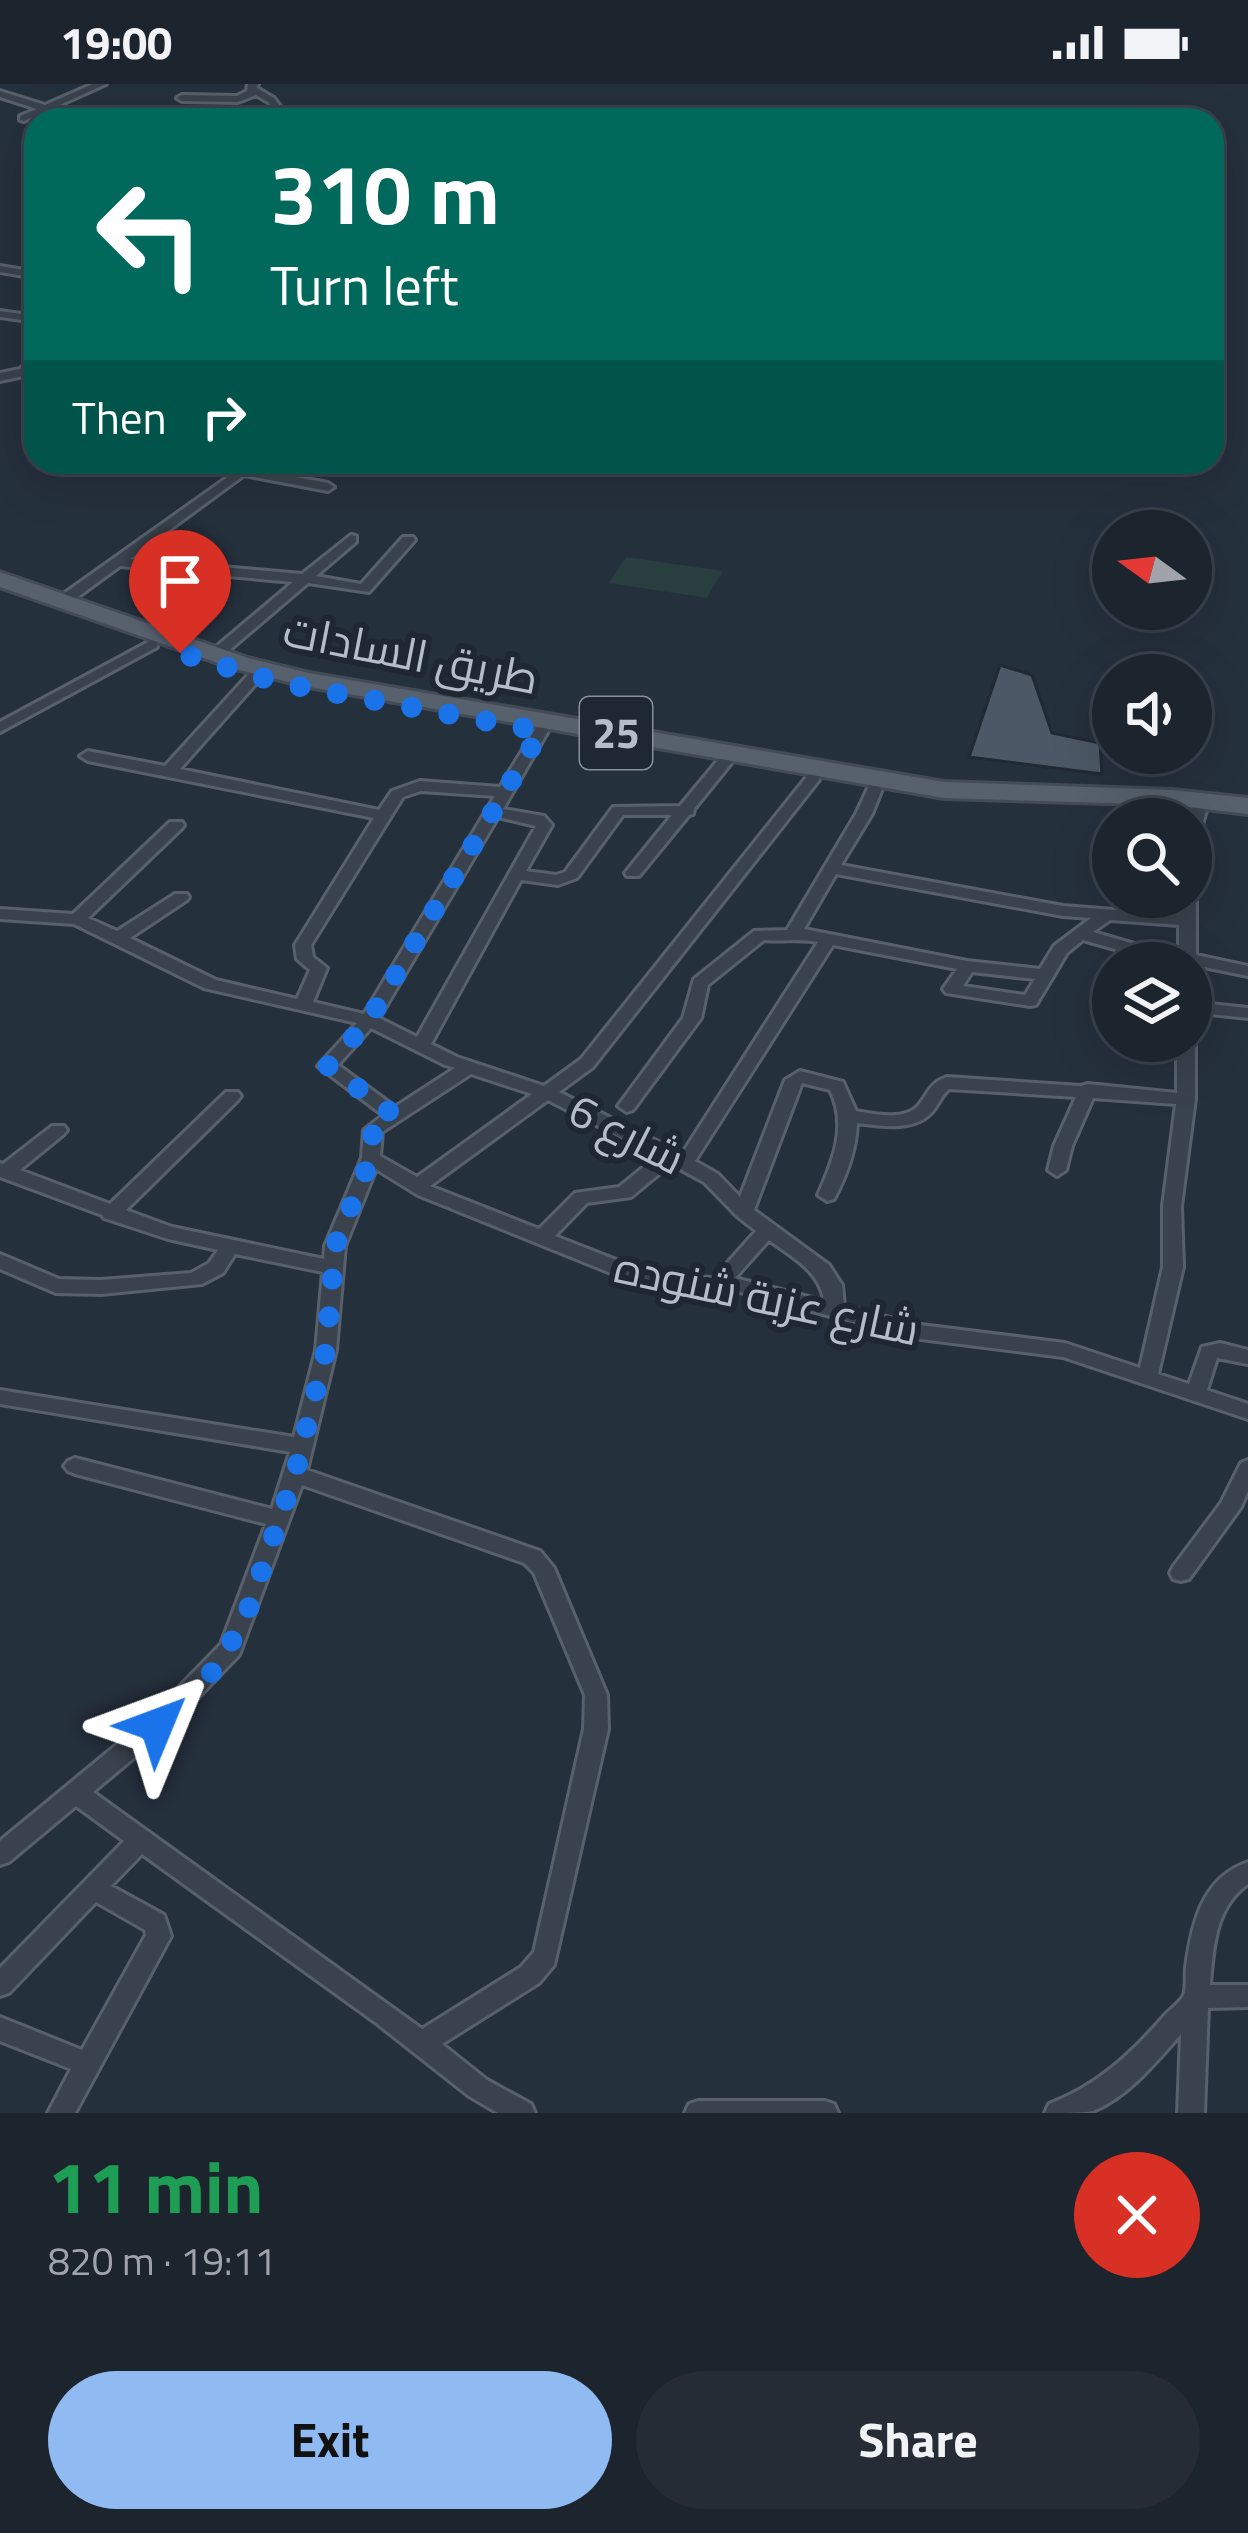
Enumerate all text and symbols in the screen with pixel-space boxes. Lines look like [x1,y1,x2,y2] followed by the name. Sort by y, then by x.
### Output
[60,8,172,76] text: 19:00
[270,129,500,257] text: 310 m
[72,156,228,312] icon: left
[270,244,459,326] text: Turn left
[72,383,167,451] text: Then
[191,384,257,450] icon: right
[1092,510,1212,630] north arrow
[1092,510,1212,1062] map controls
[129,530,231,653] pin
[147,548,213,614] icon: arrive
[278,595,545,711] street label: طريق السادات
[1092,654,1212,774] button: sound
[580,697,652,769] road number: 25
[1092,798,1212,918] button: search
[1092,942,1212,1062] button: layers
[558,1075,697,1191] street label: شارع 6
[609,1232,926,1362] street label: شارع عزبة شنوده
[94,1662,220,1788] position arrow
[48,2131,263,2241] text: 11 min
[1074,2152,1200,2278] button: close
[48,2231,276,2290] text: 820 m · 19:11
[48,2371,612,2509] button: Exit
[636,2371,1200,2509] button: Share

